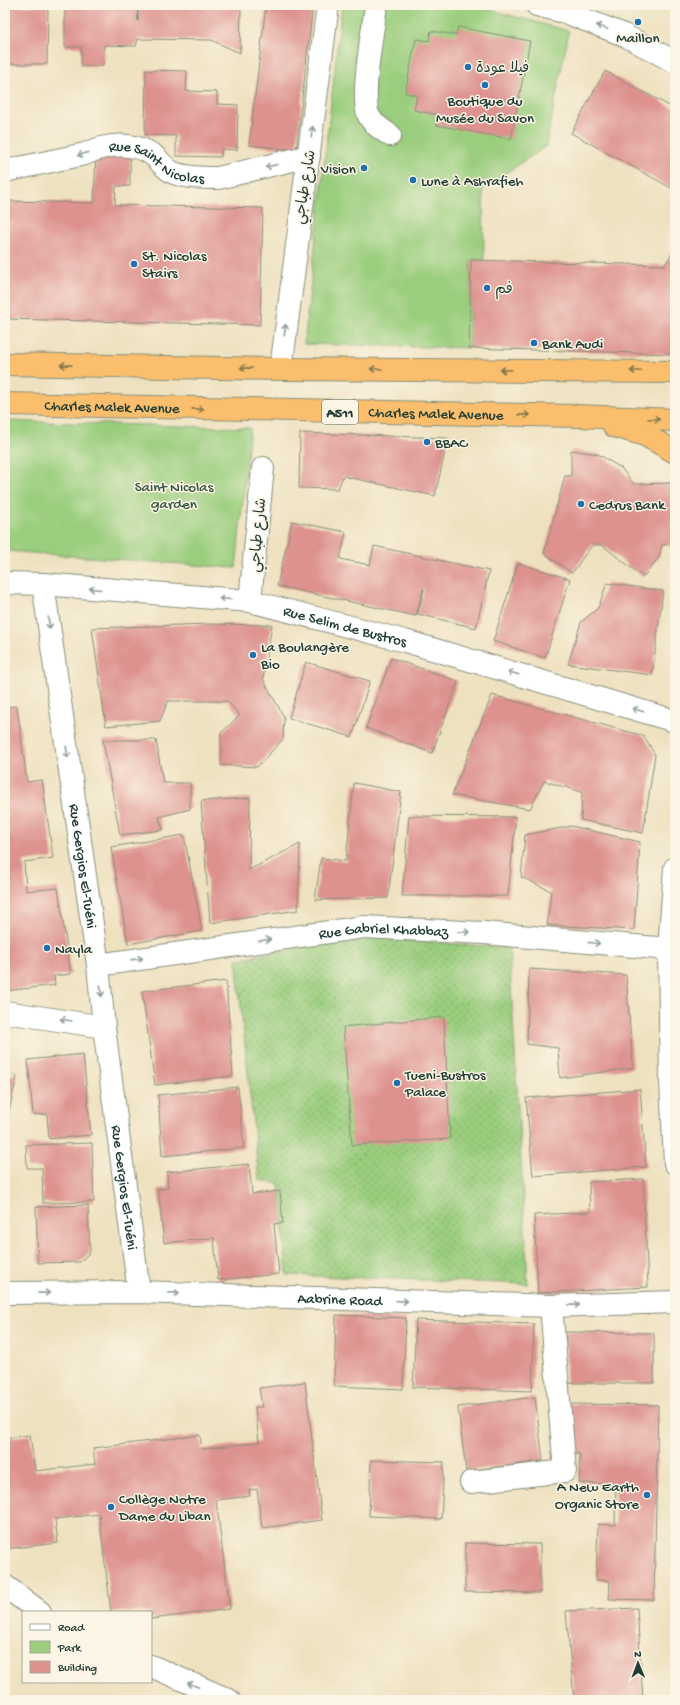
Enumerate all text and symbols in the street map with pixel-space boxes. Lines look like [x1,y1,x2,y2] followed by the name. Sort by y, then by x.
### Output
[633,17,643,27] marker: Maillon
[597,22,609,30] one-way arrow
[616,30,660,48] place label: Maillon
[476,60,529,78] place label: فيلا عودة
[463,62,473,72] marker: فيلا عودة
[480,80,490,90] marker: Boutique du Musée du Savon
[436,93,534,128] place label: Boutique du Musée du Savon
[308,126,316,139] one-way arrow
[108,138,205,189] street label: Rue Saint Nicolas
[291,149,323,226] street label: شارع طباجي
[77,151,90,158] one-way arrow
[320,161,356,179] place label: Vision
[265,162,278,170] one-way arrow
[359,163,369,173] marker: Vision
[421,173,524,191] place label: Lune à Ashrafieh
[408,175,418,185] marker: Lune à Ashrafieh
[142,248,207,283] place label: St. Nicolas Stairs
[129,259,139,269] marker: St. Nicolas Stairs
[495,281,513,300] place label: فم
[482,283,492,293] marker: فم
[281,324,289,337] one-way arrow
[541,336,603,354] place label: Bank Audi
[529,338,539,348] marker: Bank Audi
[60,361,73,369] one-way arrow
[240,364,253,372] one-way arrow
[370,366,383,373] one-way arrow
[500,367,513,374] one-way arrow
[630,367,643,375] one-way arrow
[44,398,180,419] street label: Charles Malek Avenue
[322,400,358,424] road number: A511
[191,405,204,413] one-way arrow
[368,405,504,425] street label: Charles Malek Avenue
[517,411,530,419] one-way arrow
[647,416,660,423] one-way arrow
[434,435,468,453] place label: BBAC
[422,437,432,447] marker: BBAC
[135,479,214,514] park label: Saint Nicolas garden
[247,497,273,573] street label: شارع طباجي
[589,497,666,515] place label: Cedrus Bank
[576,499,586,509] marker: Cedrus Bank
[89,585,102,592] one-way arrow
[219,596,232,603] one-way arrow
[281,603,409,652] street label: Rue Selim de Bustros
[45,616,53,629] one-way arrow
[260,639,349,674] place label: La Boulangère Bio
[248,650,258,660] marker: La Boulangère Bio
[507,669,520,676] one-way arrow
[631,706,644,713] one-way arrow
[63,745,71,758] one-way arrow
[64,803,100,930] street label: Rue Gergios El-Tuéni
[317,920,449,944] street label: Rue Gabriel Khabbaz
[457,929,470,936] one-way arrow
[259,936,272,944] one-way arrow
[587,939,600,946] one-way arrow
[55,941,93,959] place label: Nayla
[42,943,52,953] marker: Nayla
[130,955,143,963] one-way arrow
[97,984,105,997] one-way arrow
[60,1016,73,1024] one-way arrow
[404,1067,486,1102] place label: Tueni-Bustros Palace
[392,1078,402,1088] marker: Tueni-Bustros Palace
[106,1124,140,1251] street label: Rue Gergios El-Tuéni
[37,1289,50,1297] one-way arrow
[167,1290,180,1297] one-way arrow
[297,1290,384,1311] street label: Aabrine Road
[395,1297,408,1305] one-way arrow
[567,1301,580,1309] one-way arrow
[555,1479,639,1514] place label: A New Earth Organic Store
[642,1490,652,1500] marker: A New Earth Organic Store
[118,1491,211,1526] place label: Collège Notre Dame du Liban
[106,1502,116,1512] marker: Collège Notre Dame du Liban
[22,1611,152,1683] legend
[58,1622,85,1636] text: Road
[57,1642,83,1656] text: Park
[618,1643,658,1683] north arrow
[634,1649,642,1661] text: N
[57,1662,97,1676] text: Building
[187,1680,199,1688] one-way arrow

